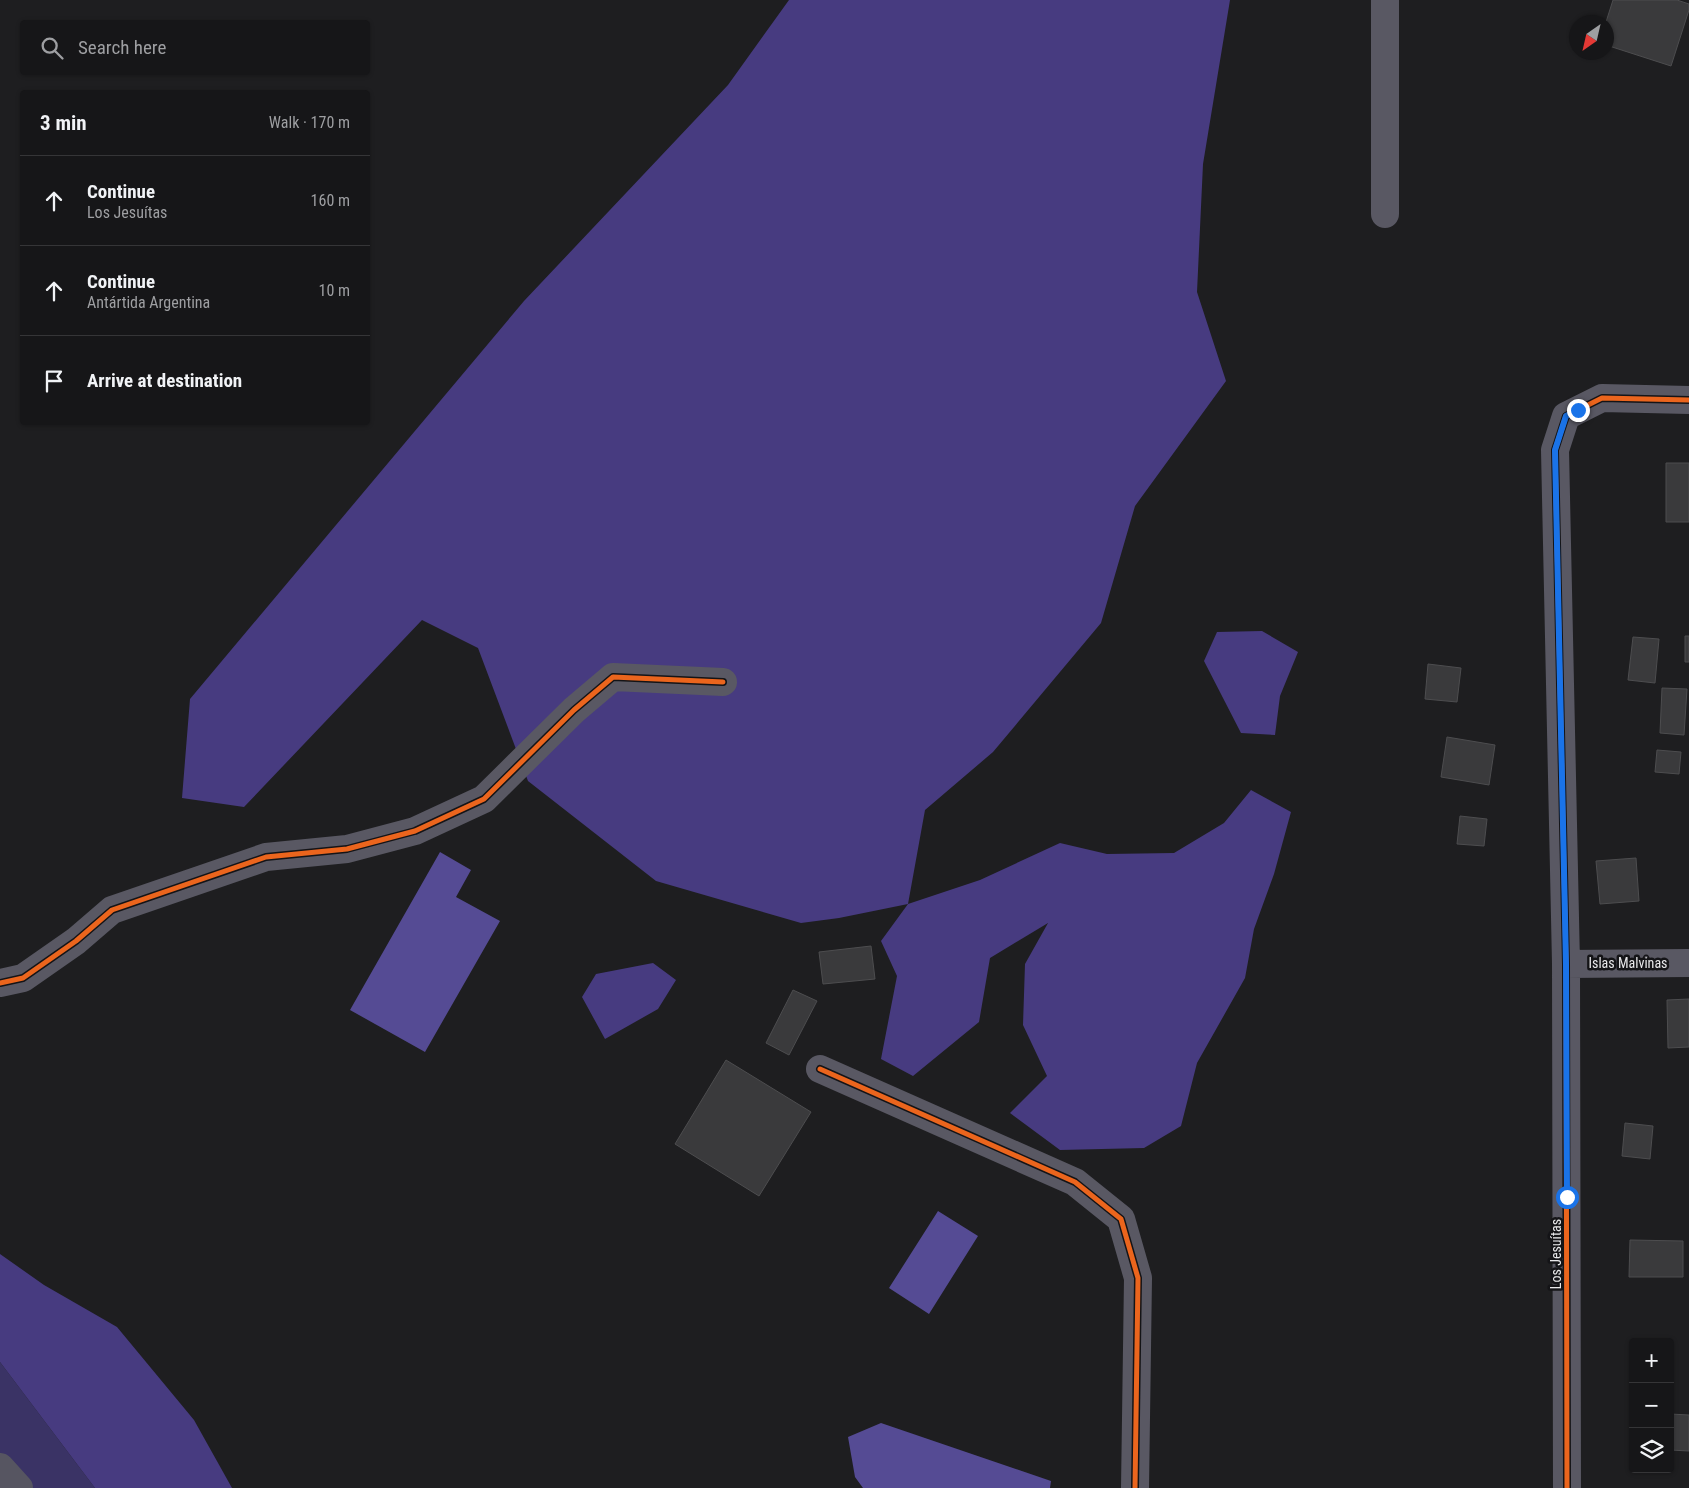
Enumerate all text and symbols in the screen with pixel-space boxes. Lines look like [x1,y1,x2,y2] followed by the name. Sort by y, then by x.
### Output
[1569,15,1614,60] north arrow
[20,20,370,75] search box
[38,34,66,62] icon: search
[78,36,166,59] text: Search here
[40,111,87,135] text: 3 min
[269,113,350,132] text: Walk · 170 m
[87,180,155,203] text: Continue
[40,187,68,215] icon: ahead
[311,191,350,210] text: 160 m
[87,203,167,222] text: Los Jesuítas
[87,270,155,293] text: Continue
[40,277,68,305] icon: ahead
[318,281,350,300] text: 10 m
[87,293,210,312] text: Antártida Argentina
[40,367,68,395] icon: arrive
[87,369,242,392] text: Arrive at destination
[1567,399,1590,422] route end
[1589,955,1667,971] street label: Islas Malvinas
[1556,1186,1579,1209] route start
[1548,1219,1564,1289] street label: Los Jesuítas
[1629,1338,1674,1473] map controls
[1629,1338,1674,1383] button: +
[1629,1383,1674,1428] button: −
[1629,1428,1674,1473] button: layers

